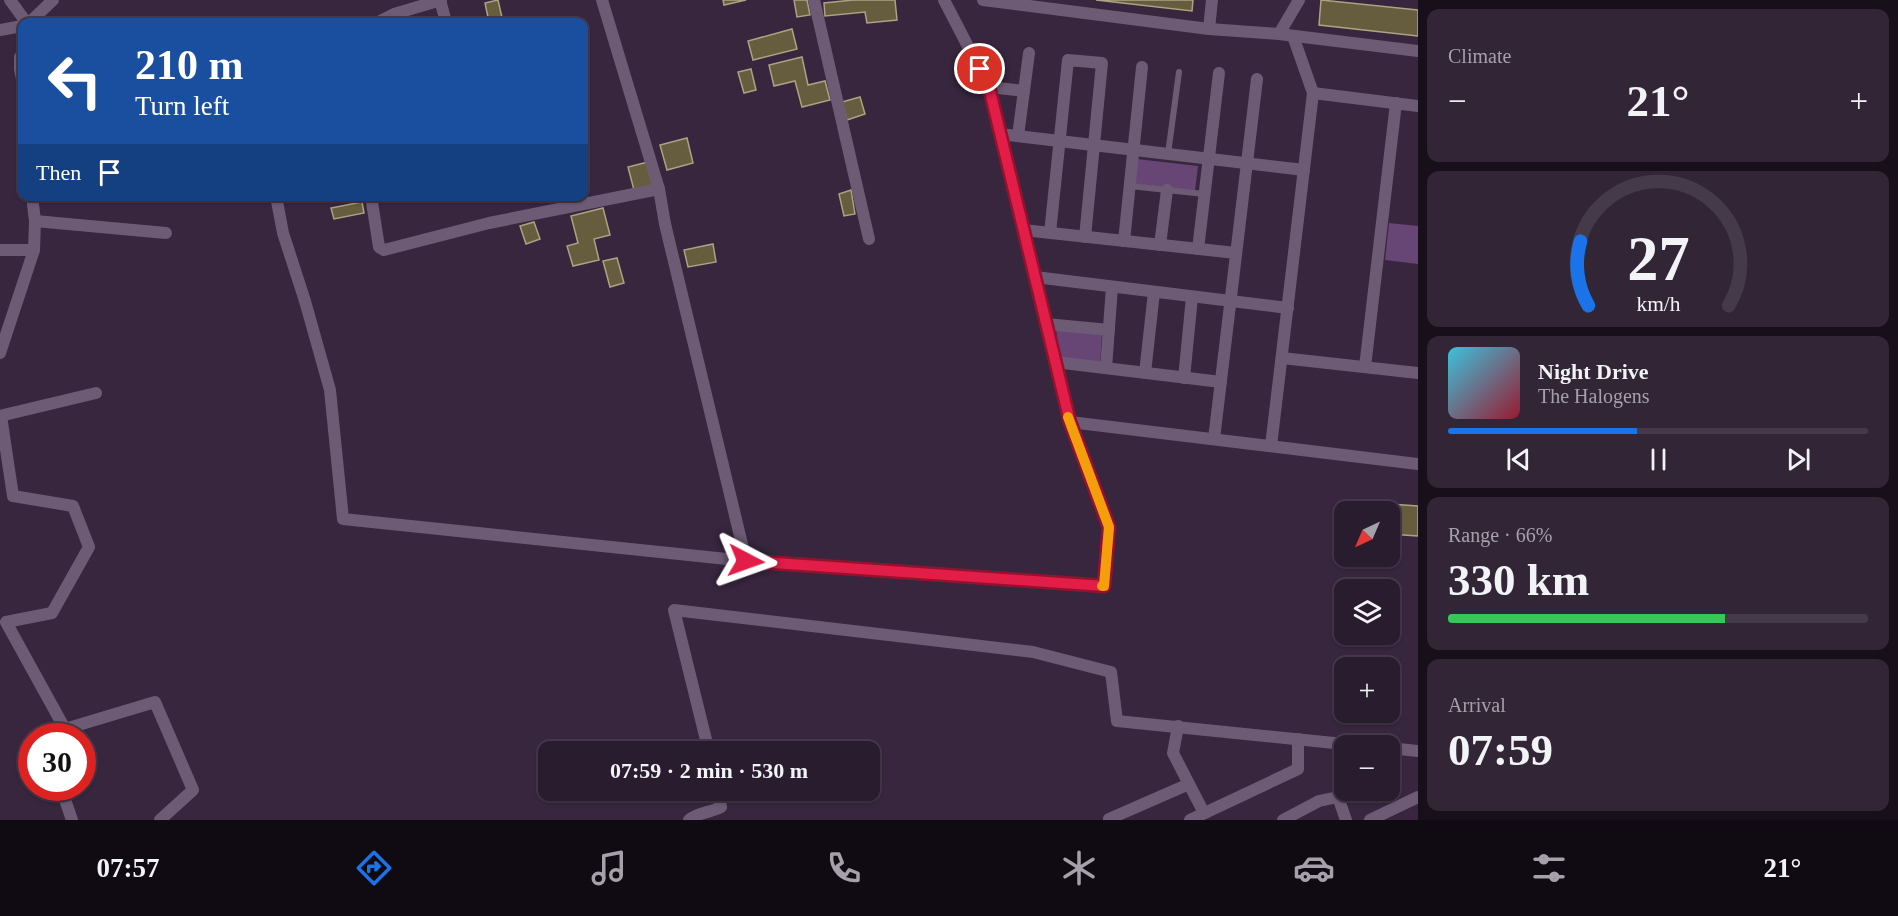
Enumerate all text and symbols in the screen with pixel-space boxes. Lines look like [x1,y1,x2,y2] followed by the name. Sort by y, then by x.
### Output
[36,42,114,120] icon: left
[135,42,244,88] text: 210 m
[954,43,1005,94] pin
[1448,45,1511,67] text: Climate
[963,52,996,85] icon: arrive
[1627,76,1690,126] text: 21°
[1448,83,1467,119] text: −
[1849,83,1868,119] text: +
[135,91,229,121] text: Turn left
[93,156,126,189] icon: arrive
[36,160,81,185] text: Then
[1627,224,1689,293] text: 27
[1636,292,1680,316] text: km/h
[1538,359,1649,384] text: Night Drive
[1538,385,1650,407] text: The Halogens
[1502,443,1535,476] icon: previous
[1642,443,1675,476] icon: pause
[1782,443,1815,476] icon: next
[1334,501,1400,567] north arrow
[1334,501,1400,801] map controls
[1448,524,1552,546] text: Range · 66%
[714,529,778,593] position arrow
[1448,555,1589,605] text: 330 km
[1334,579,1400,645] button: layers
[1334,657,1400,723] button: +
[1448,694,1506,716] text: Arrival
[18,723,96,801] speed limit sign: 30
[1448,725,1553,775] text: 07:59
[1334,735,1400,801] button: −
[610,758,808,783] text: 07:59 · 2 min · 530 m
[353,847,395,889] icon: directions
[588,847,630,889] icon: music
[823,847,865,889] icon: phone
[1058,847,1100,889] icon: climate
[1293,847,1335,889] icon: car
[1528,847,1570,889] icon: filters
[97,853,160,883] text: 07:57
[1764,853,1801,883] text: 21°

